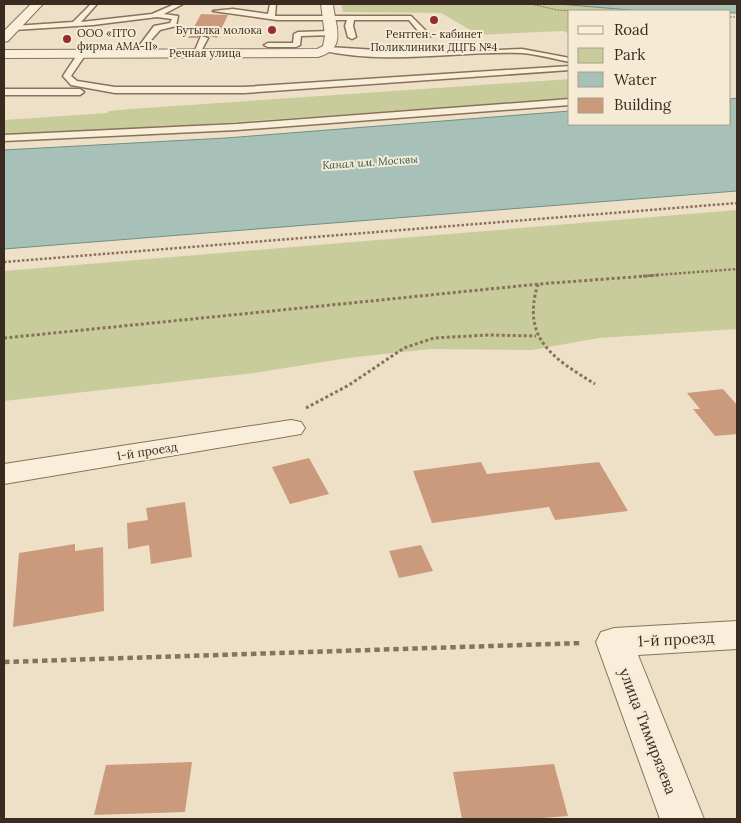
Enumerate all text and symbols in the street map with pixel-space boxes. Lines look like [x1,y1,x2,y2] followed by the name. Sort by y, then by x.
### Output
[568,10,731,125] legend
[428,14,440,26] marker: Рентген - кабинет Поликлиники ДЦГБ №4
[614,20,649,39] text: Road
[176,23,262,37] place label: Бутылка молока
[266,24,278,36] marker: Бутылка молока
[77,26,158,53] place label: ООО «ПТО фирма АМА-II»
[370,27,498,54] place label: Рентген - кабинет Поликлиники ДЦГБ №4
[61,33,73,45] marker: ООО «ПТО фирма АМА-II»
[614,45,645,64] text: Park
[169,46,241,60] street label: Речная улица
[614,70,657,89] text: Water
[614,95,672,114] text: Building
[322,152,419,172] water label: Канал им. Москвы
[115,439,179,463] street label: 1-й проезд
[637,627,715,650] street label: 1-й проезд
[615,665,681,797] street label: улица Тимирязева

